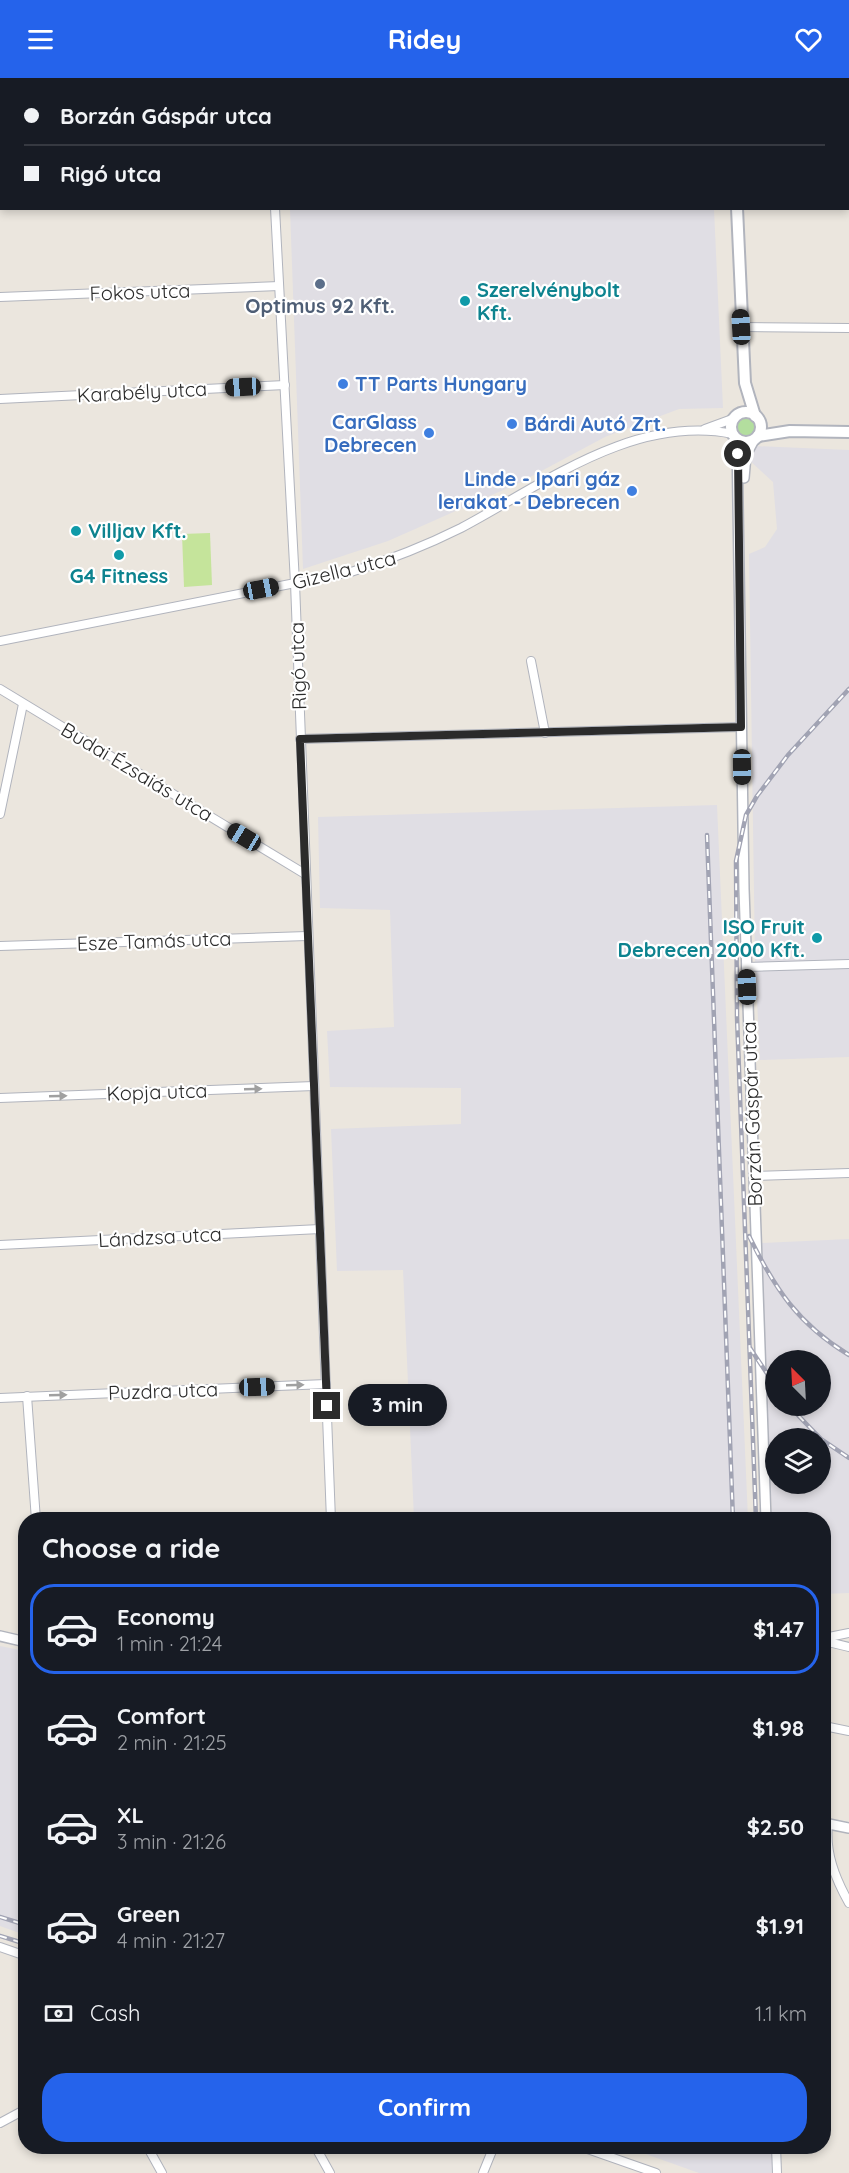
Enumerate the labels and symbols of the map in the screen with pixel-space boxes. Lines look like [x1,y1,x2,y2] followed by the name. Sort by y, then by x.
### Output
[89,277,191,306] street label: Fokos utca
[313,277,327,291] marker: Optimus 92 Kft.
[477,277,620,325] place label: Szerelvénybolt Kft.
[245,293,395,318] place label: Optimus 92 Kft.
[458,294,472,308] marker: Szerelvénybolt Kft.
[731,309,751,345] car
[355,371,527,396] place label: TT Parts Hungary
[76,376,208,407] street label: Karabély utca
[225,377,261,397] car
[336,377,350,391] marker: TT Parts Hungary
[324,409,417,457] place label: CarGlass Debrecen
[524,411,666,436] place label: Bárdi Autó Zrt.
[505,417,519,431] marker: Bárdi Autó Zrt.
[422,426,436,440] marker: CarGlass Debrecen
[724,440,751,467] route start
[438,466,620,514] place label: Linde - Ipari gáz lerakat - Debrecen
[625,484,639,498] marker: Linde - Ipari gáz lerakat - Debrecen
[88,518,187,543] place label: Villjav Kft.
[69,524,83,538] marker: Villjav Kft.
[289,545,398,594] street label: Gizella utca
[112,548,126,562] marker: G4 Fitness
[70,563,168,588] place label: G4 Fitness
[242,577,280,601] car
[283,621,312,711] street label: Rigó utca
[57,716,218,827] street label: Budai Ézsaiás utca
[733,749,751,785] car
[224,820,264,854] car
[618,914,805,962] place label: ISO Fruit Debrecen 2000 Kft.
[76,925,232,956] street label: Esze Tamás utca
[810,931,824,945] marker: ISO Fruit Debrecen 2000 Kft.
[737,969,757,1005] car
[736,1021,767,1207] street label: Borzán Gáspár utca
[106,1077,208,1106] street label: Kopja utca
[244,1084,263,1093] one-way arrow
[49,1091,68,1101] one-way arrow
[98,1221,222,1252] street label: Lándzsa utca
[765,1350,831,1416] north arrow
[107,1376,219,1405] street label: Puzdra utca
[239,1377,275,1397] car
[286,1380,305,1390] one-way arrow
[348,1385,447,1427] callout: 3 min
[49,1391,68,1400] one-way arrow
[313,1392,340,1419] route end

